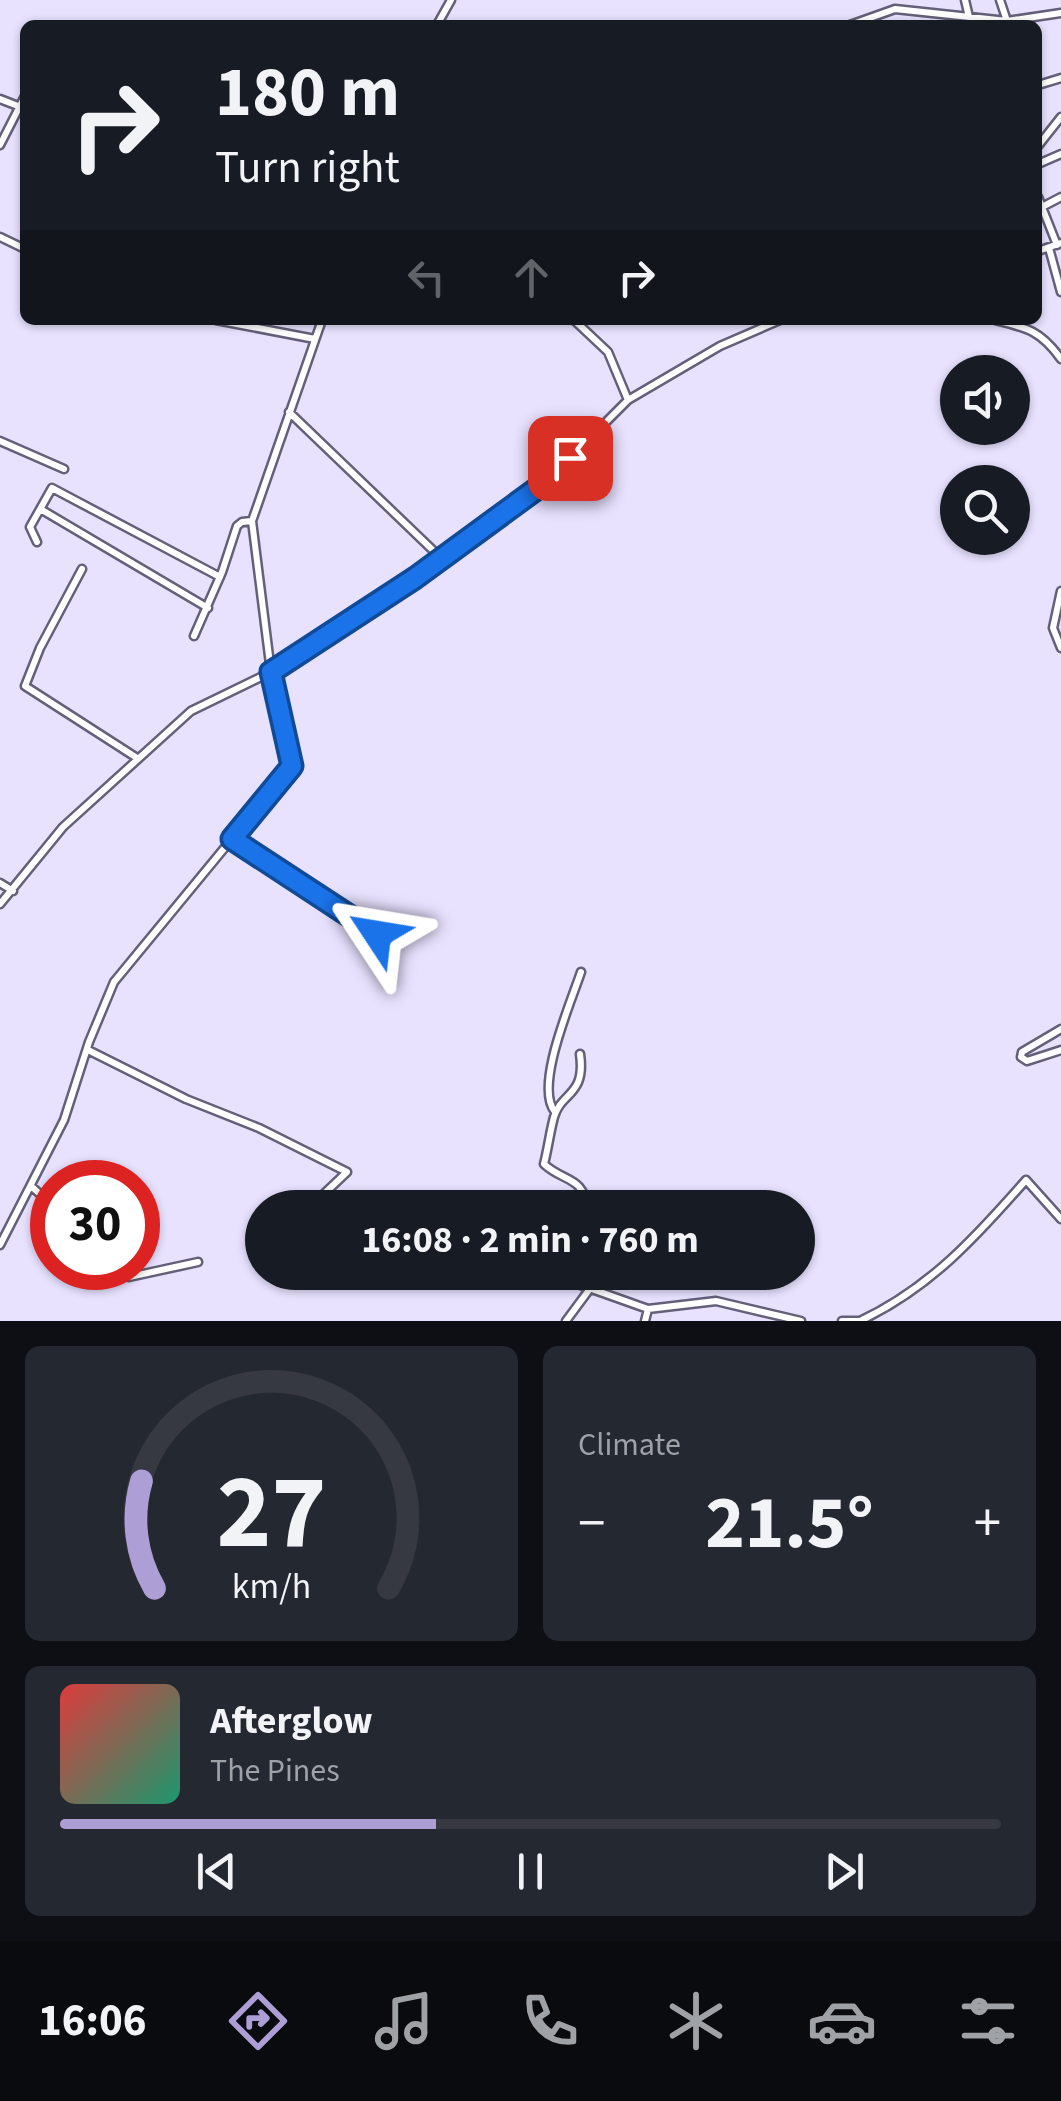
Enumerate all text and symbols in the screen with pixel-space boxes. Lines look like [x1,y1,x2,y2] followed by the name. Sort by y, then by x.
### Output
[215,43,400,143] text: 180 m
[50,60,180,190] icon: right
[215,136,400,200] text: Turn right
[399,250,454,305] icon: left
[504,250,559,305] icon: ahead
[609,250,664,305] icon: right
[940,355,1030,555] map controls
[940,355,1030,445] button: sound
[528,416,613,501] pin
[543,431,598,486] icon: arrive
[940,465,1030,555] button: search
[325,882,429,986] position arrow
[30,1160,160,1290] speed limit sign: 30
[361,1213,699,1267] text: 16:08 · 2 min · 760 m
[578,1422,681,1468] text: Climate
[217,1440,326,1588] text: 27
[705,1470,874,1577] text: 21.5°
[578,1485,605,1563] text: −
[974,1485,1001,1563] text: +
[232,1561,311,1612] text: km/h
[210,1694,373,1748] text: Afterglow
[210,1748,340,1794] text: The Pines
[189,1844,244,1899] icon: previous
[503,1844,558,1899] icon: pause
[817,1844,872,1899] icon: next
[223,1986,293,2056] icon: directions
[369,1986,439,2056] icon: music
[515,1986,585,2056] icon: phone
[661,1986,731,2056] icon: climate
[807,1986,877,2056] icon: car
[953,1986,1023,2056] icon: filters
[38,1989,147,2053] text: 16:06

